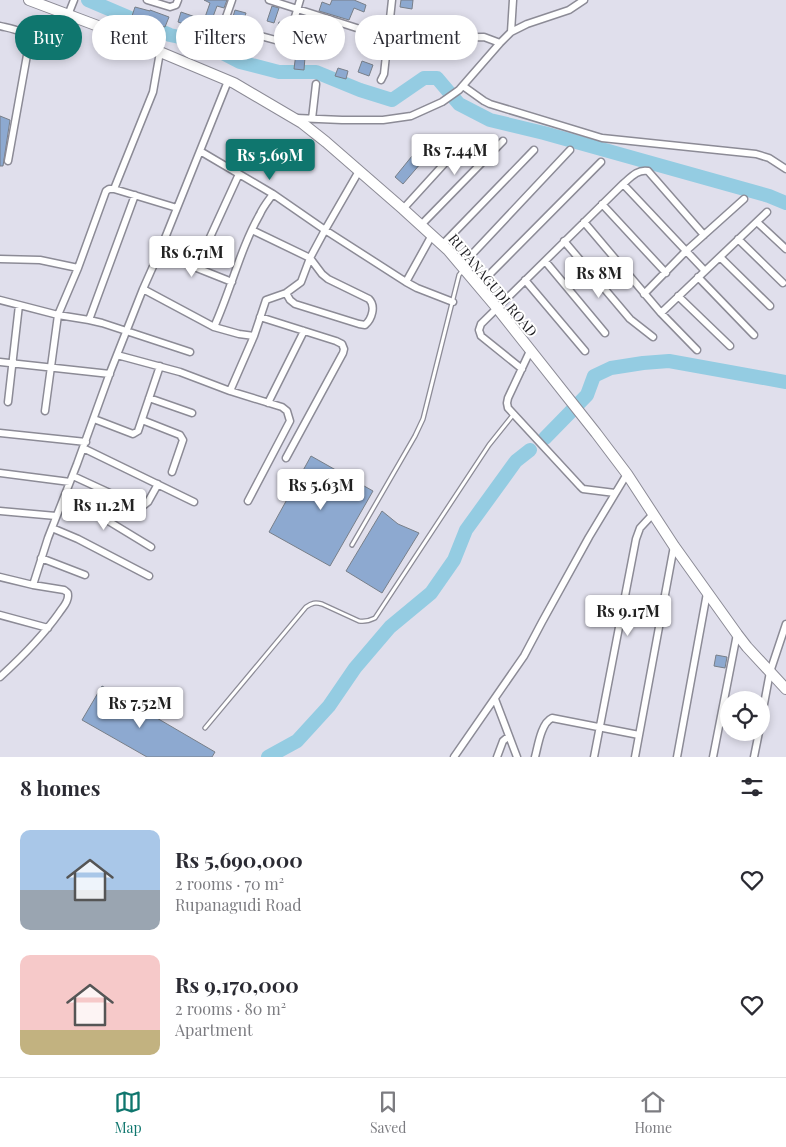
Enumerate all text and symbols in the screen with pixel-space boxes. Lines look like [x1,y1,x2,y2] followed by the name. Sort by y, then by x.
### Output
[15,15,82,60] chip: Buy
[92,15,166,60] chip: Rent
[176,15,264,60] chip: Filters
[274,15,345,60] chip: New
[355,15,478,60] chip: Apartment
[403,134,507,176] pin: Rs 7.44M
[218,138,322,181] pin: Rs 5.69M
[423,139,487,160] text: Rs 7.44M
[237,144,303,165] text: Rs 5.69M
[444,230,542,340] street label: RUPANAGUDI ROAD
[140,236,244,278] pin: Rs 6.71M
[160,241,224,262] text: Rs 6.71M
[564,256,634,299] pin: Rs 8M
[576,262,622,283] text: Rs 8M
[269,468,373,511] pin: Rs 5.63M
[288,474,354,495] text: Rs 5.63M
[52,488,156,531] pin: Rs 11.2M
[73,494,135,515] text: Rs 11.2M
[576,594,680,637] pin: Rs 9.17M
[596,600,660,621] text: Rs 9.17M
[88,686,192,729] pin: Rs 7.52M
[720,691,770,741] map controls
[720,691,770,741] button: locate
[108,692,172,713] text: Rs 7.52M
[20,773,100,801] text: 8 homes
[738,773,766,801] icon: filters
[175,845,303,873] text: Rs 5,690,000
[60,850,120,910] icon: home
[738,866,766,894] icon: heart
[175,873,284,894] text: 2 rooms · 70 m²
[175,894,302,915] text: Rupanagudi Road
[175,970,299,998] text: Rs 9,170,000
[60,975,120,1035] icon: home
[738,991,766,1019] icon: heart
[175,998,286,1019] text: 2 rooms · 80 m²
[175,1019,253,1040] text: Apartment
[114,1088,142,1137] tab: Map
[370,1088,406,1137] tab: Saved
[634,1088,672,1137] tab: Home

